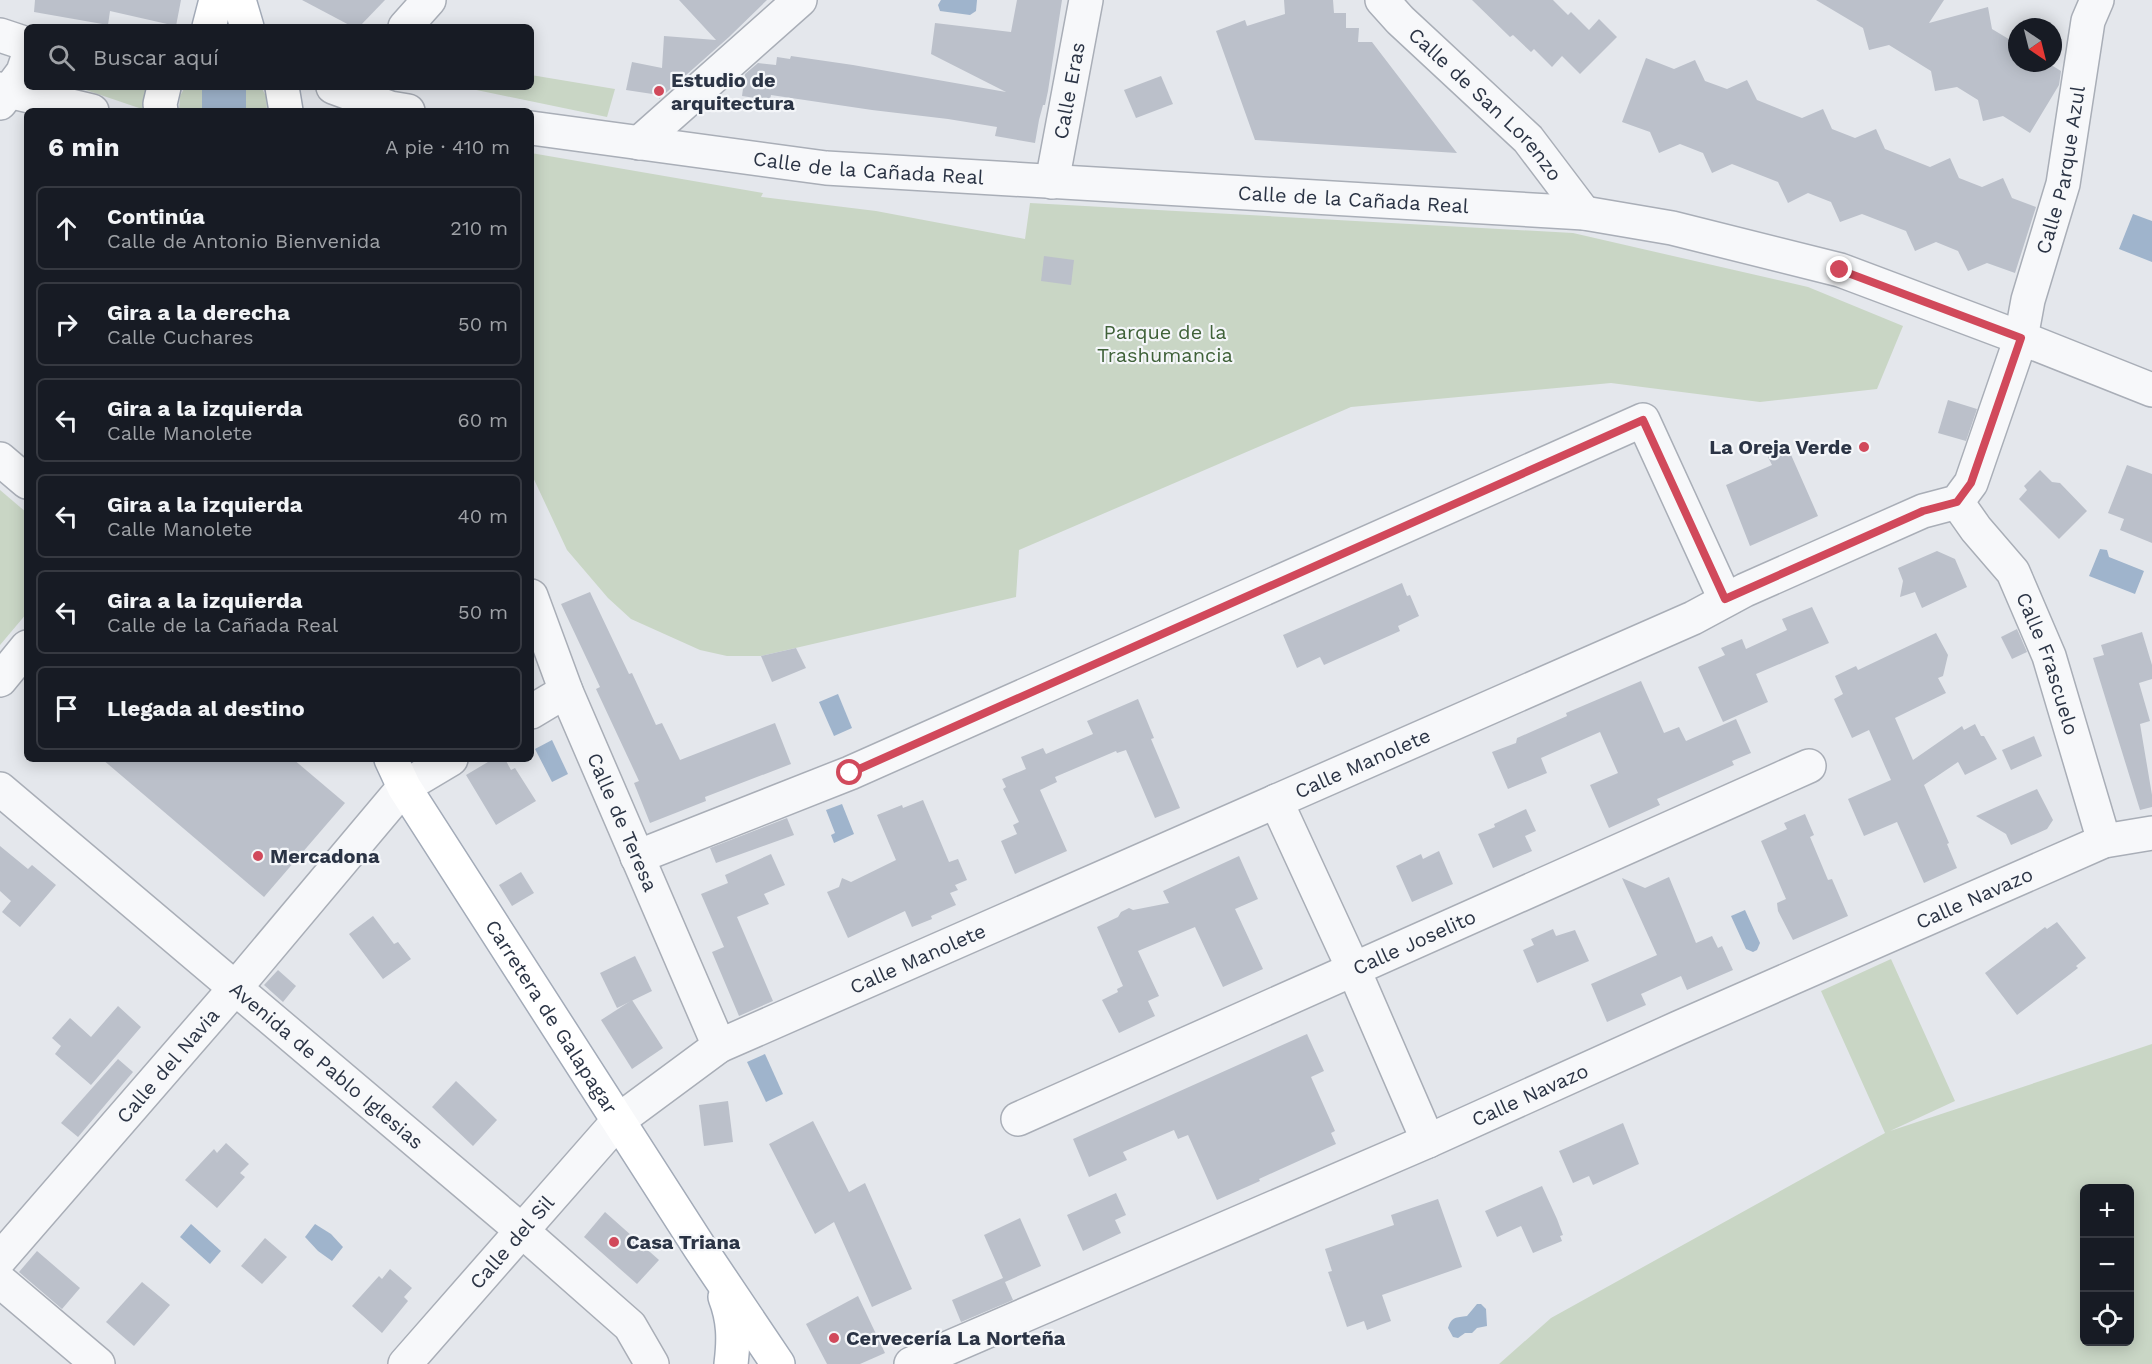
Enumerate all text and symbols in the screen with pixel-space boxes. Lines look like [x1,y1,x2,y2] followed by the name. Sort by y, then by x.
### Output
[2008,18,2062,72] north arrow
[1404,22,1567,185] street label: Calle de San Lorenzo
[24,24,534,90] search box
[1048,40,1090,141] street label: Calle Eras
[45,41,78,74] icon: search
[93,45,219,70] text: Buscar aquí
[671,68,795,115] place label: Estudio de arquitectura
[652,84,666,98] marker: Estudio de arquitectura
[2031,84,2090,257] street label: Calle Parque Azul
[48,132,120,162] text: 6 min
[385,135,510,159] text: A pie · 410 m
[752,146,984,189] street label: Calle de la Cañada Real
[1237,180,1470,218] street label: Calle de la Cañada Real
[107,204,205,229] text: Continúa
[50,212,83,245] icon: ahead
[450,216,508,240] text: 210 m
[107,229,381,253] text: Calle de Antonio Bienvenida
[1826,256,1852,282] route end
[107,300,290,325] text: Gira a la derecha
[50,308,83,341] icon: right
[458,312,508,336] text: 50 m
[1097,320,1233,367] park label: Parque de la Trashumancia
[107,325,254,349] text: Calle Cuchares
[107,396,303,421] text: Gira a la izquierda
[50,404,83,437] icon: left
[458,408,508,432] text: 60 m
[107,421,253,445] text: Calle Manolete
[1709,435,1852,459] place label: La Oreja Verde
[1857,440,1871,454] marker: La Oreja Verde
[107,492,303,517] text: Gira a la izquierda
[50,500,83,533] icon: left
[457,504,508,528] text: 40 m
[107,517,253,541] text: Calle Manolete
[107,588,303,613] text: Gira a la izquierda
[2011,589,2084,738] street label: Calle Frascuelo
[50,596,83,629] icon: left
[458,600,508,624] text: 50 m
[107,613,338,637] text: Calle de la Cañada Real
[50,692,83,725] icon: arrive
[107,696,305,721] text: Llegada al destino
[1291,723,1434,803] street label: Calle Manolete
[582,749,663,895] street label: Calle de Teresa
[836,759,862,785] route start
[270,844,380,868] place label: Mercadona
[251,849,265,863] marker: Mercadona
[1912,862,2036,934] street label: Calle Navazo
[1349,904,1480,980] street label: Calle Joselito
[480,915,623,1118] street label: Carretera de Galapagar
[846,918,989,999] street label: Calle Manolete
[225,977,428,1154] street label: Avenida de Pablo Iglesias
[111,1003,224,1128] street label: Calle del Navia
[1468,1058,1592,1132] street label: Calle Navazo
[2080,1184,2134,1346] map controls
[2080,1184,2134,1238] button: +
[464,1191,559,1294] street label: Calle del Sil
[626,1230,741,1254] place label: Casa Triana
[607,1235,621,1249] marker: Casa Triana
[2080,1238,2134,1292] button: −
[2080,1292,2134,1346] button: locate
[846,1326,1066,1350] place label: Cervecería La Norteña
[827,1331,841,1345] marker: Cervecería La Norteña

